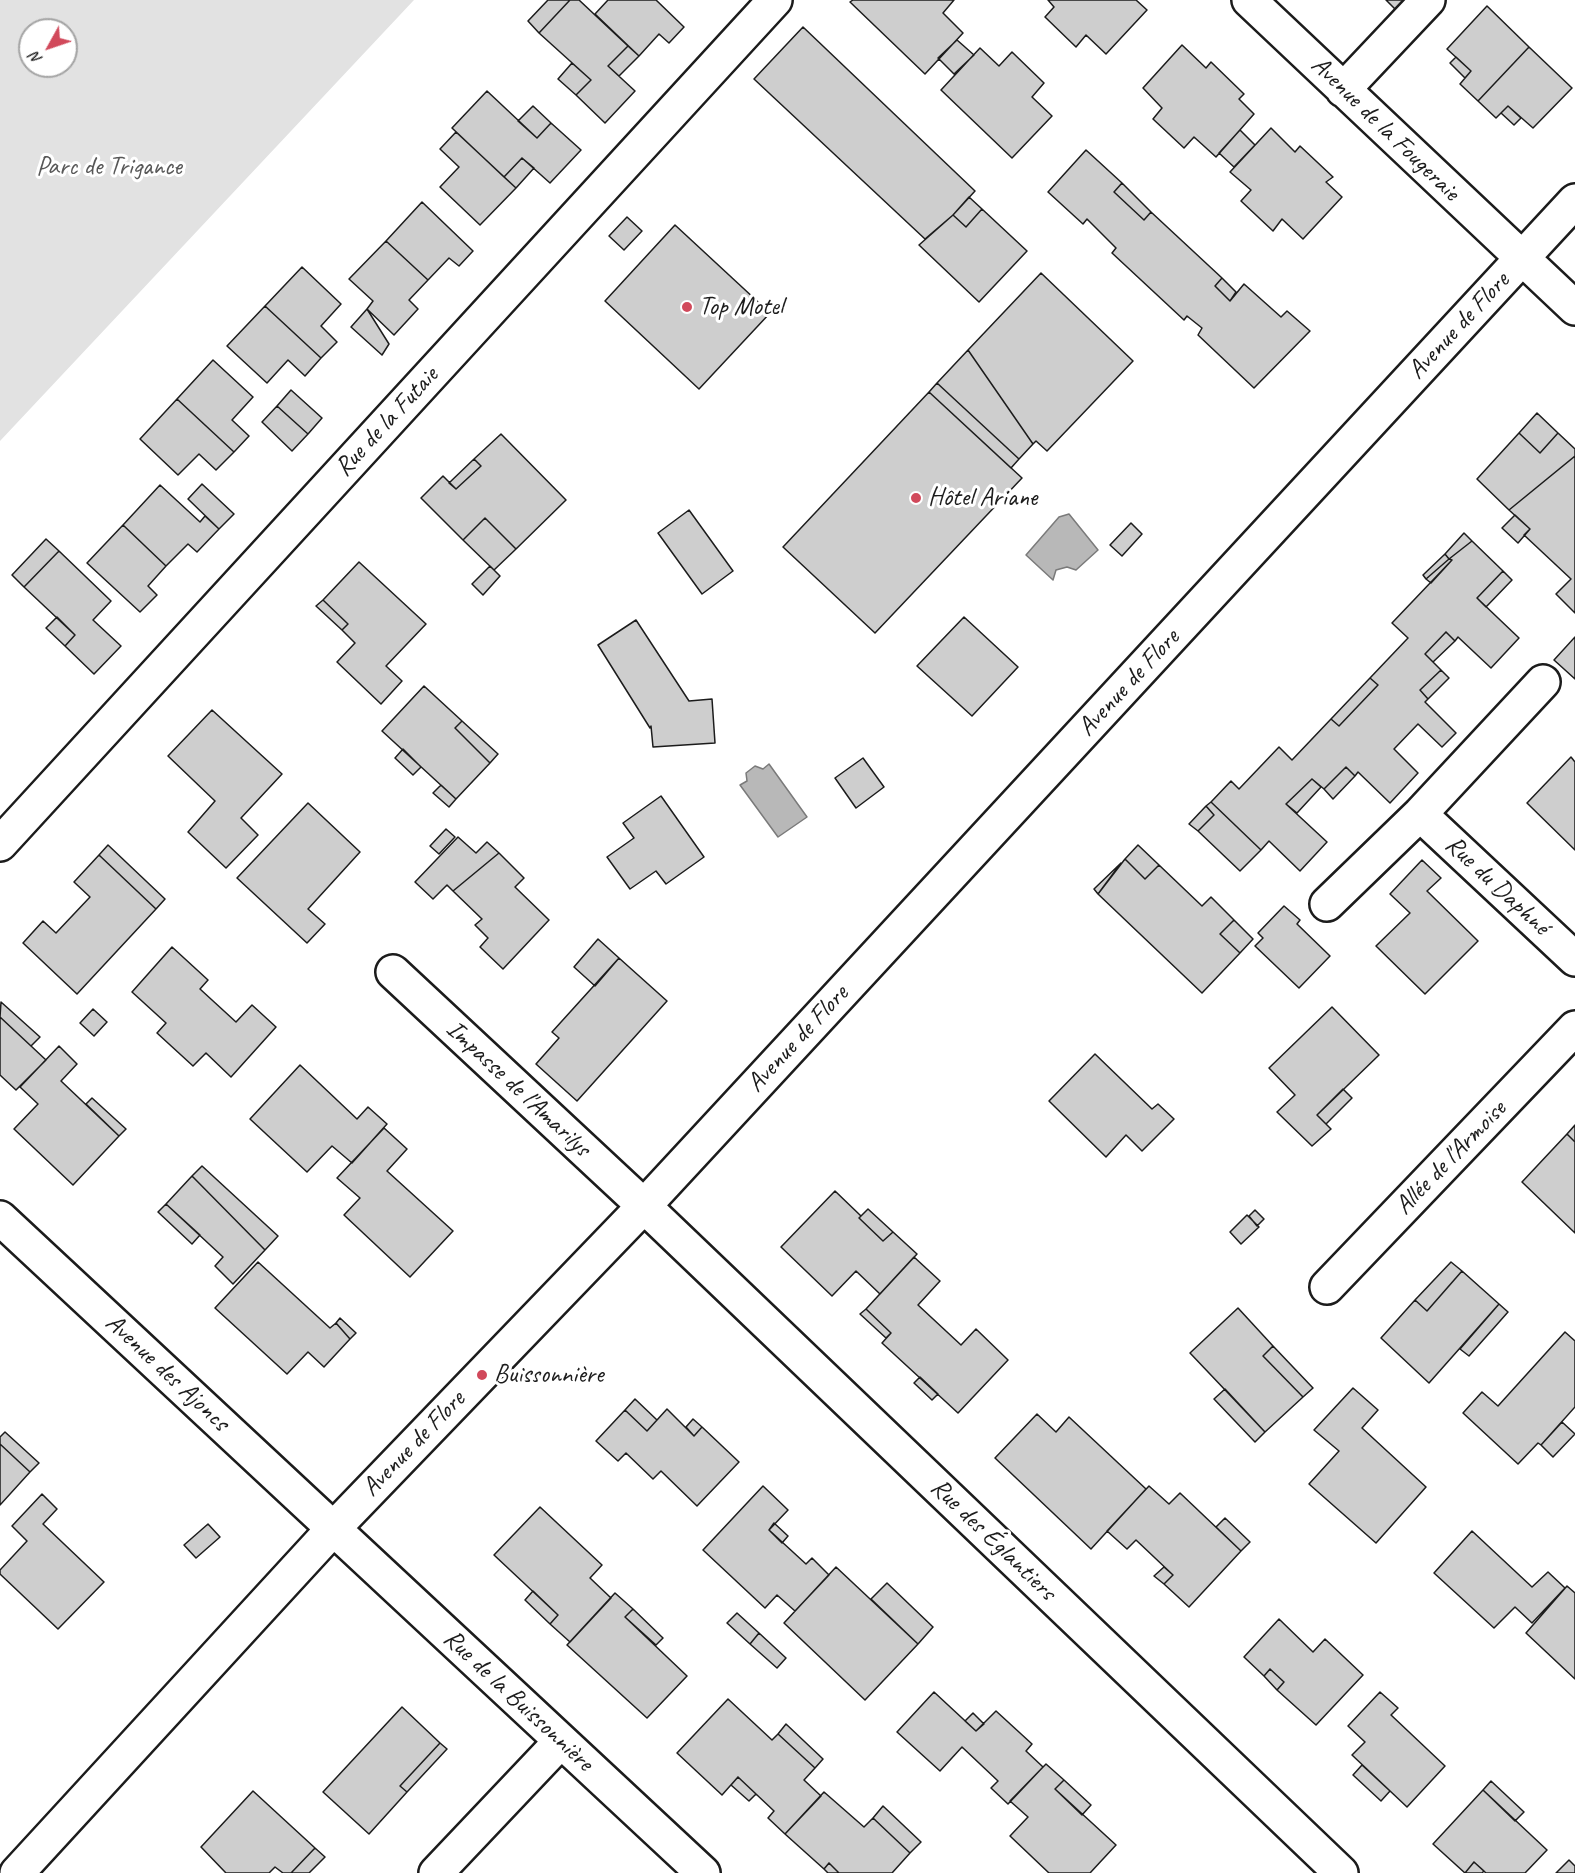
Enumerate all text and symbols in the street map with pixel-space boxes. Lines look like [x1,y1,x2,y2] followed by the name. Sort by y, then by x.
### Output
[18,18,78,78] north arrow
[25,48,47,69] text: N
[1304,50,1466,208] street label: Avenue de la Fougeraie
[36,151,182,183] park label: Parc de Trigance
[1402,266,1516,386] street label: Avenue de Flore
[699,291,783,323] place label: Top Motel
[680,300,694,314] marker: Top Motel
[329,361,445,483] street label: Rue de la Futaie
[928,482,1037,514] place label: Hôtel Ariane
[909,491,923,505] marker: Hôtel Ariane
[1072,623,1186,743] street label: Avenue de Flore
[1438,830,1556,942] street label: Rue du Daphné
[741,979,855,1099] street label: Avenue de Flore
[439,1014,597,1164] street label: Impasse de l'Amarilys
[1389,1094,1513,1222] street label: Allée de l'Armoise
[99,1308,235,1438] street label: Avenue des Ajoncs
[494,1359,603,1391] place label: Buissonnière
[475,1368,489,1382] marker: Buissonnière
[356,1385,472,1503] street label: Avenue de Flore
[924,1472,1062,1608] street label: Rue des Églantiers
[436,1623,600,1779] street label: Rue de la Buissonnière

